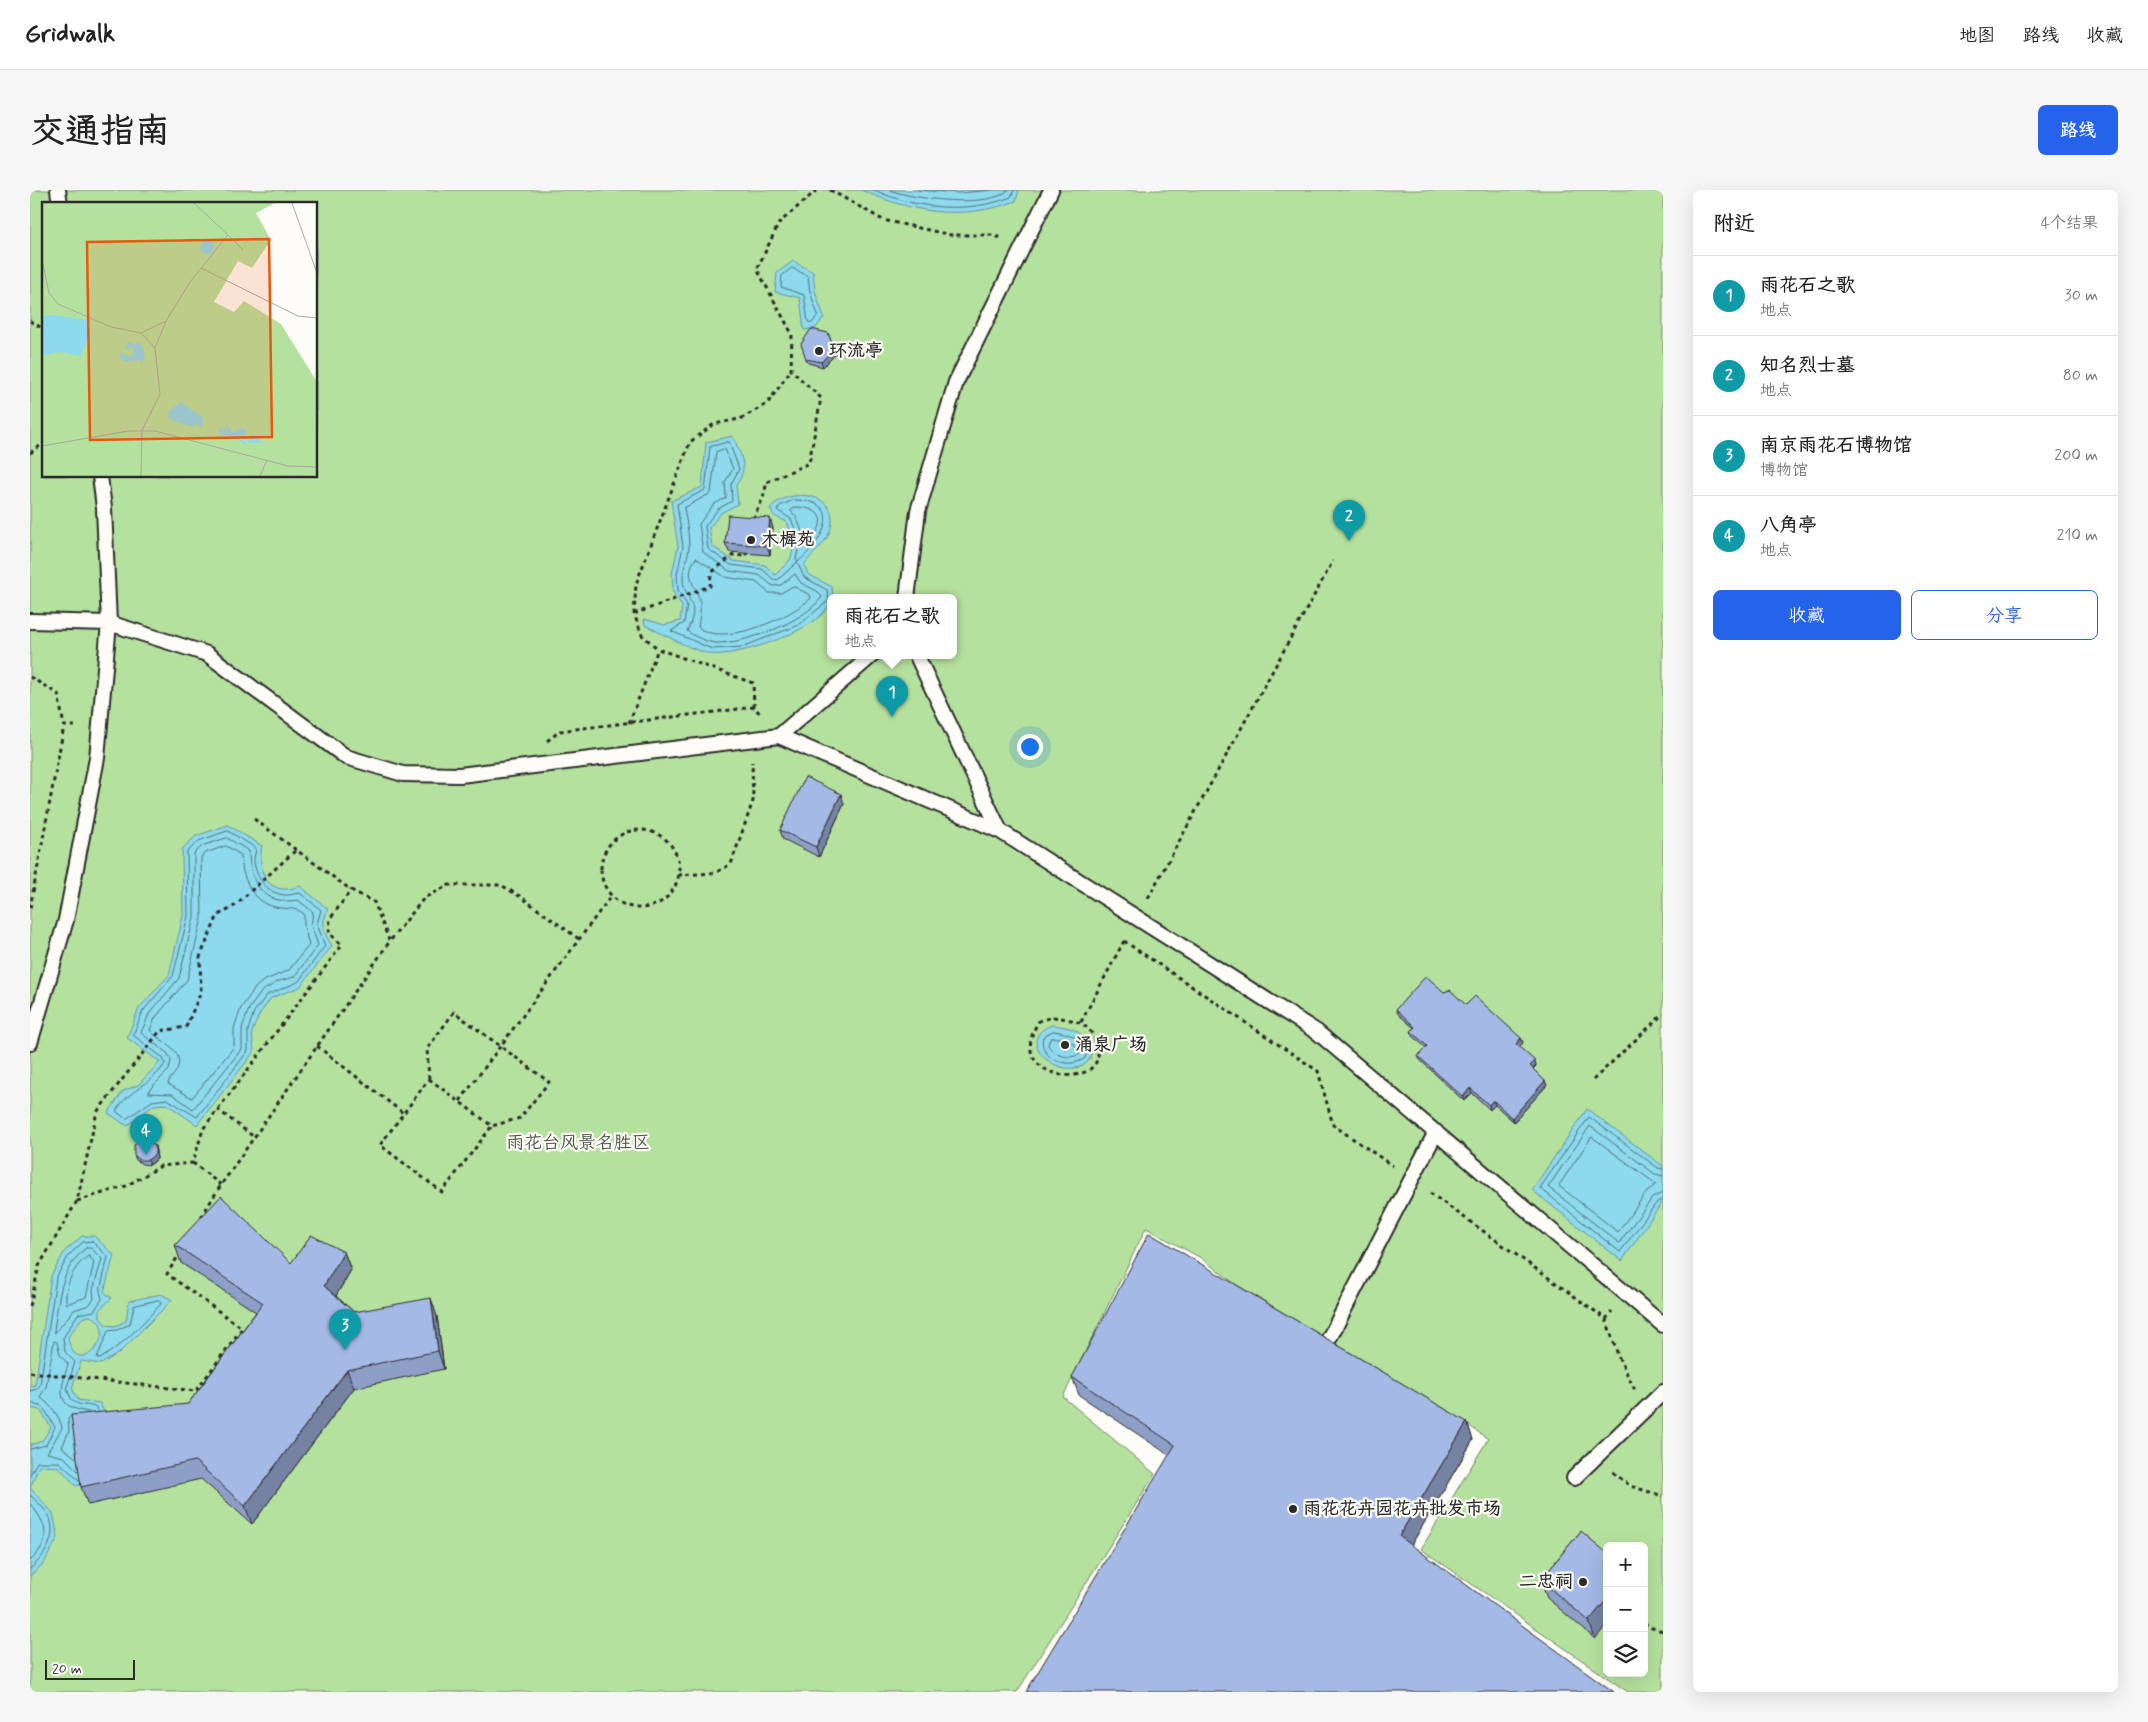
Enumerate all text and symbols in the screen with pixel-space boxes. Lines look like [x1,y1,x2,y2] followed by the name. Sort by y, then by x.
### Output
[25,19,115,50] text: Gridwalk
[1959,24,1995,48] text: 地图
[2023,24,2059,48] text: 路线
[2087,24,2123,48] text: 收藏
[2038,105,2118,155] button: 路线
[30,109,170,155] text: 交通指南
[42,202,318,478] inset map
[1713,210,1755,238] text: 附近
[2041,213,2098,234] text: 4个结果
[1760,273,1855,298] text: 雨花石之歌
[1725,285,1733,306] text: 1
[2065,285,2098,306] text: 30 m
[1760,300,1792,321] text: 地点
[829,339,883,363] place label: 环流亭
[813,345,825,357] marker: 环流亭
[1760,353,1855,378] text: 知名烈士墓
[1725,365,1733,386] text: 2
[2063,365,2098,386] text: 80 m
[1760,380,1792,401] text: 地点
[1760,433,1912,458] text: 南京雨花石博物馆
[1725,445,1733,466] text: 3
[2054,445,2098,466] text: 200 m
[1760,460,1808,481] text: 博物馆
[1333,500,1365,541] pin: 2
[1760,513,1817,538] text: 八角亭
[1724,525,1734,546] text: 4
[2057,525,2098,546] text: 210 m
[761,528,815,552] place label: 木樨苑
[745,534,757,546] marker: 木樨苑
[1760,540,1792,561] text: 地点
[1713,590,1901,640] button: 收藏
[1911,590,2098,640] button: 分享
[827,594,957,659] popup
[844,604,940,629] text: 雨花石之歌
[844,631,877,652] text: 地点
[876,676,908,717] pin: 1
[1017,734,1043,760] your location
[1075,1033,1147,1057] place label: 涌泉广场
[1059,1039,1071,1051] marker: 涌泉广场
[130,1114,162,1155] pin: 4
[506,1131,650,1155] park label: 雨花台风景名胜区
[329,1309,361,1350] pin: 3
[1303,1497,1501,1521] place label: 雨花花卉园花卉批发市场
[1287,1503,1299,1515] marker: 雨花花卉园花卉批发市场
[1603,1542,1648,1677] map controls
[1603,1542,1648,1587] button: +
[1519,1570,1573,1594] place label: 二忠祠
[1577,1576,1589,1588] marker: 二忠祠
[1603,1587,1648,1632] button: −
[1603,1632,1648,1677] button: layers
[45,1657,135,1680] scale bar
[52,1660,82,1678] text: 20 m

